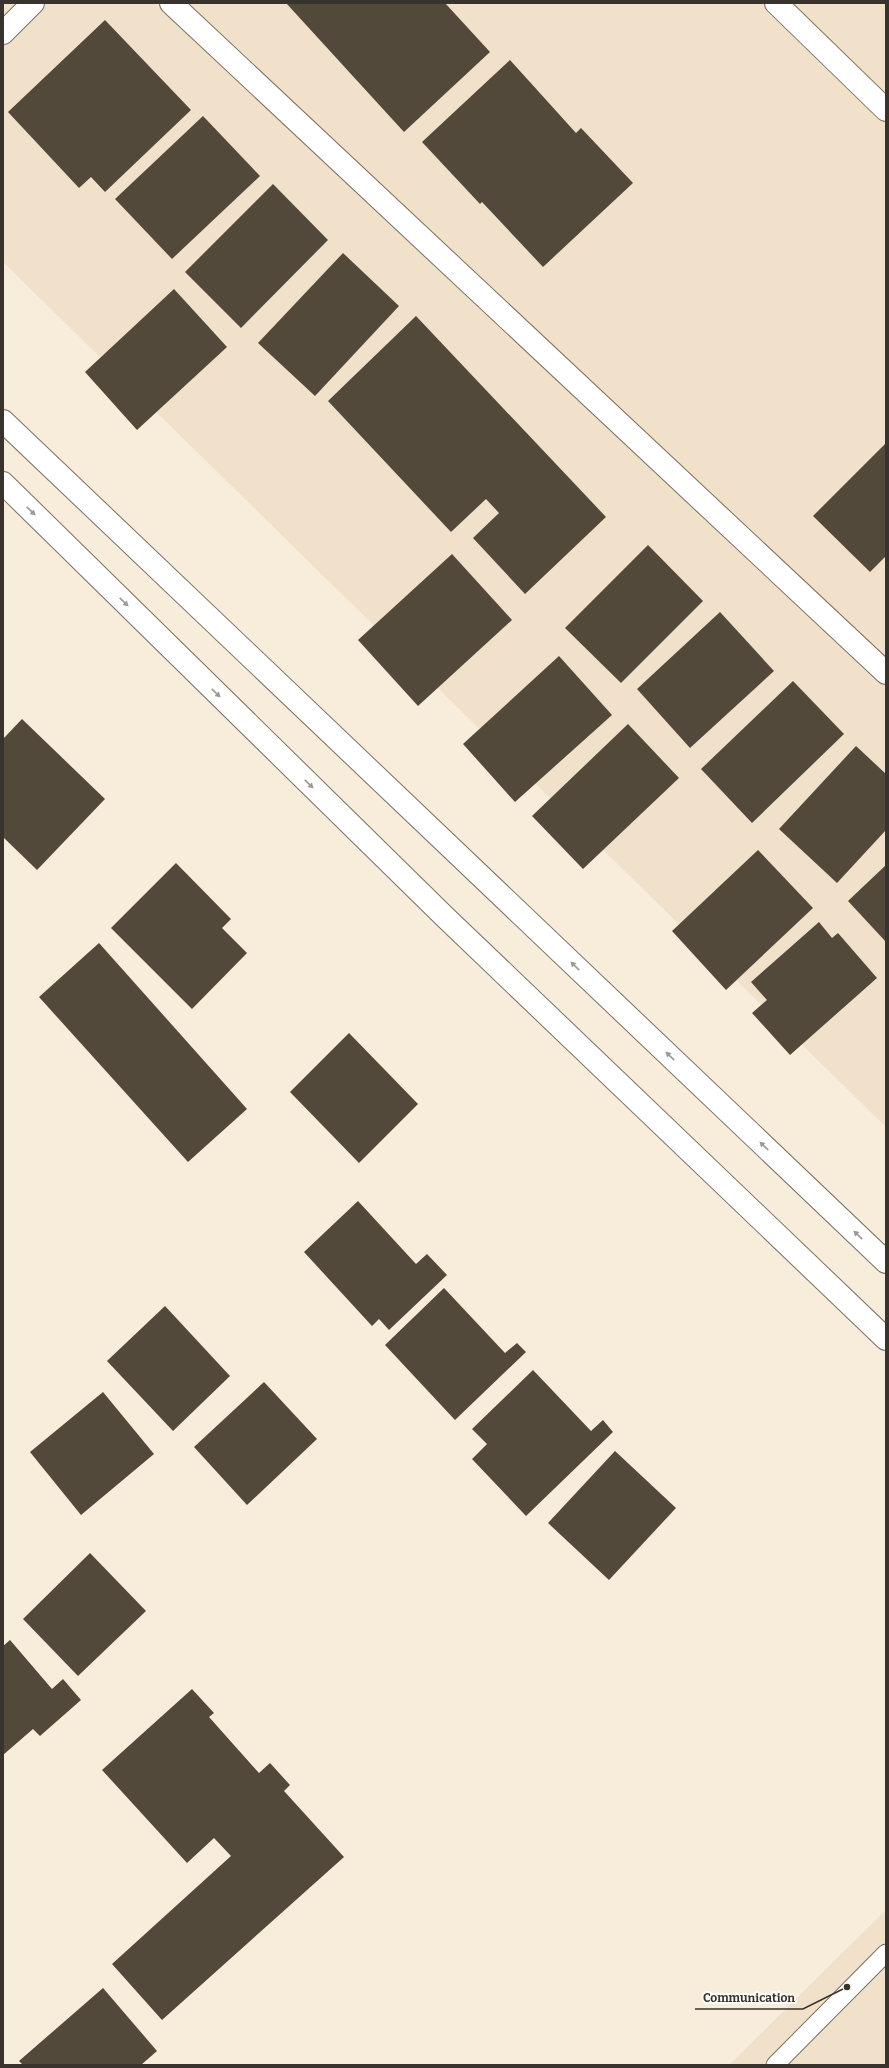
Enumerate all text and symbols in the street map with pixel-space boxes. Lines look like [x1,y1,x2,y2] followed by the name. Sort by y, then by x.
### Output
[26,506,36,515] one-way arrow
[119,597,129,606] one-way arrow
[211,688,221,697] one-way arrow
[304,779,314,788] one-way arrow
[570,961,580,971] one-way arrow
[665,1052,674,1061] one-way arrow
[759,1141,769,1151] one-way arrow
[853,1231,863,1240] one-way arrow
[695,1985,803,2009] callout: Communication
[703,1991,795,2005] text: Communication

